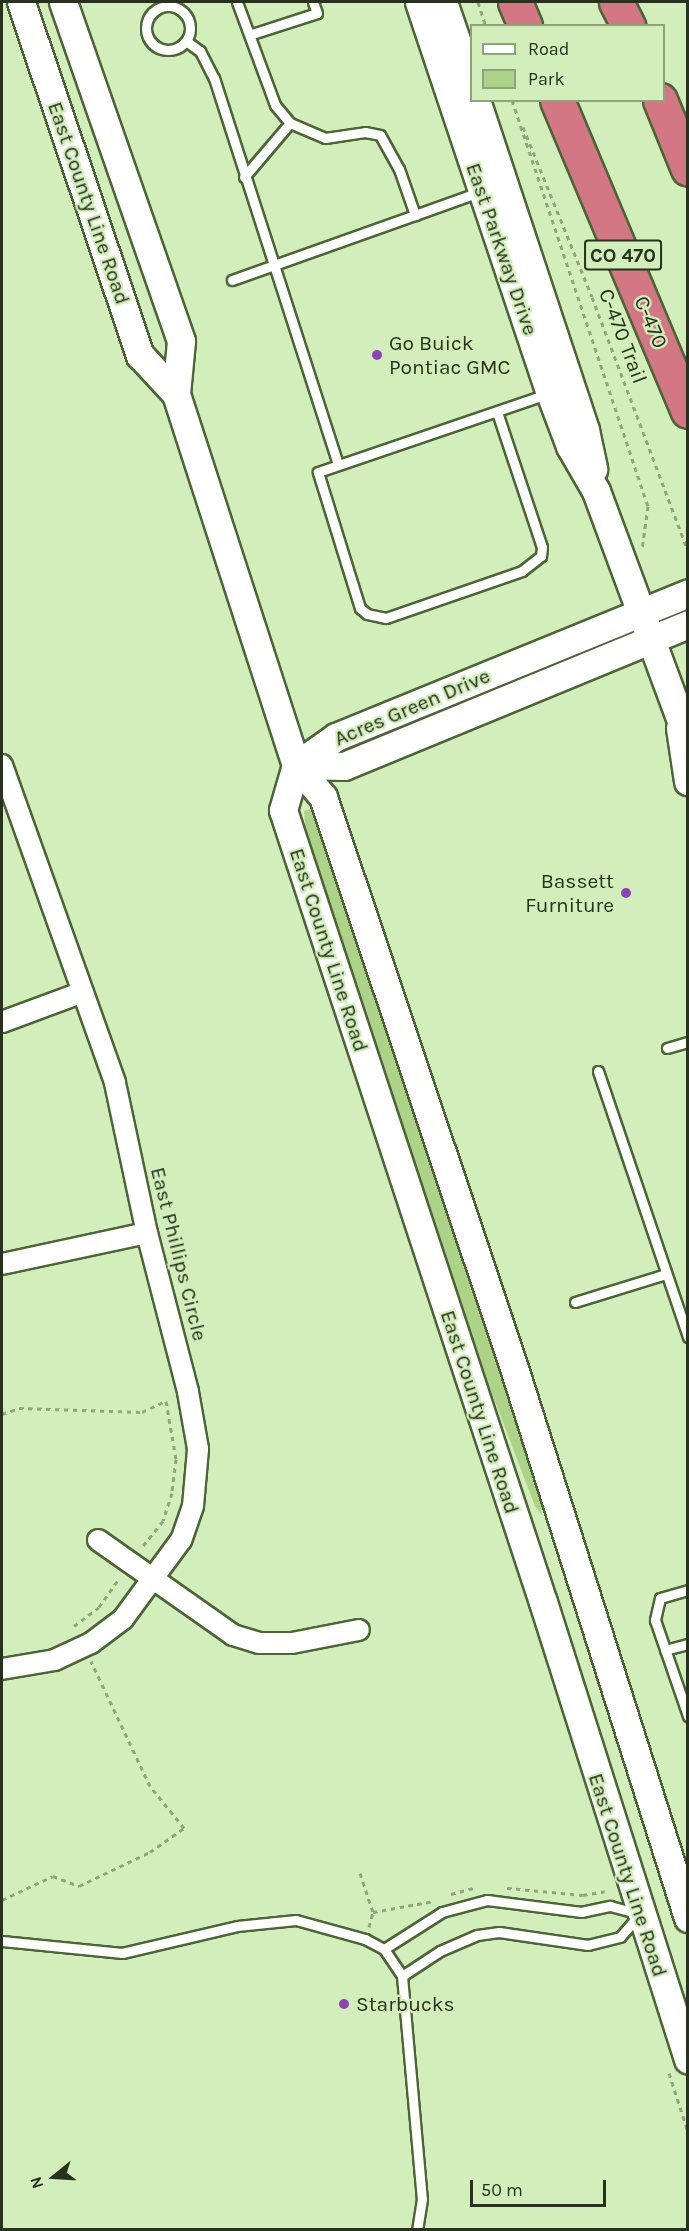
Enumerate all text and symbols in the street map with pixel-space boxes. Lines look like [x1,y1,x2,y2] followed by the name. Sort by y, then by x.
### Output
[470,24,665,102] legend
[528,38,569,60] text: Road
[528,68,565,90] text: Park
[42,98,136,308] street label: East County Line Road
[461,160,543,338] street label: East Parkway Drive
[584,238,662,272] road number: CO 470
[593,285,653,387] street label: C-470 Trail
[629,292,673,352] street label: C-470
[389,330,510,380] place label: Go Buick Pontiac GMC
[370,348,384,362] marker: Go Buick Pontiac GMC
[330,663,494,751] street label: Acres Green Drive
[284,845,374,1055] street label: East County Line Road
[525,868,614,918] place label: Bassett Furniture
[619,886,633,900] marker: Bassett Furniture
[145,1164,213,1344] street label: East Phillips Circle
[435,1307,525,1517] street label: East County Line Road
[583,1770,673,1980] street label: East County Line Road
[356,1991,455,2017] place label: Starbucks
[337,1997,351,2011] marker: Starbucks
[24,2147,84,2207] north arrow
[473,2168,610,2206] scale bar
[26,2174,47,2191] text: N
[481,2179,523,2201] text: 50 m

